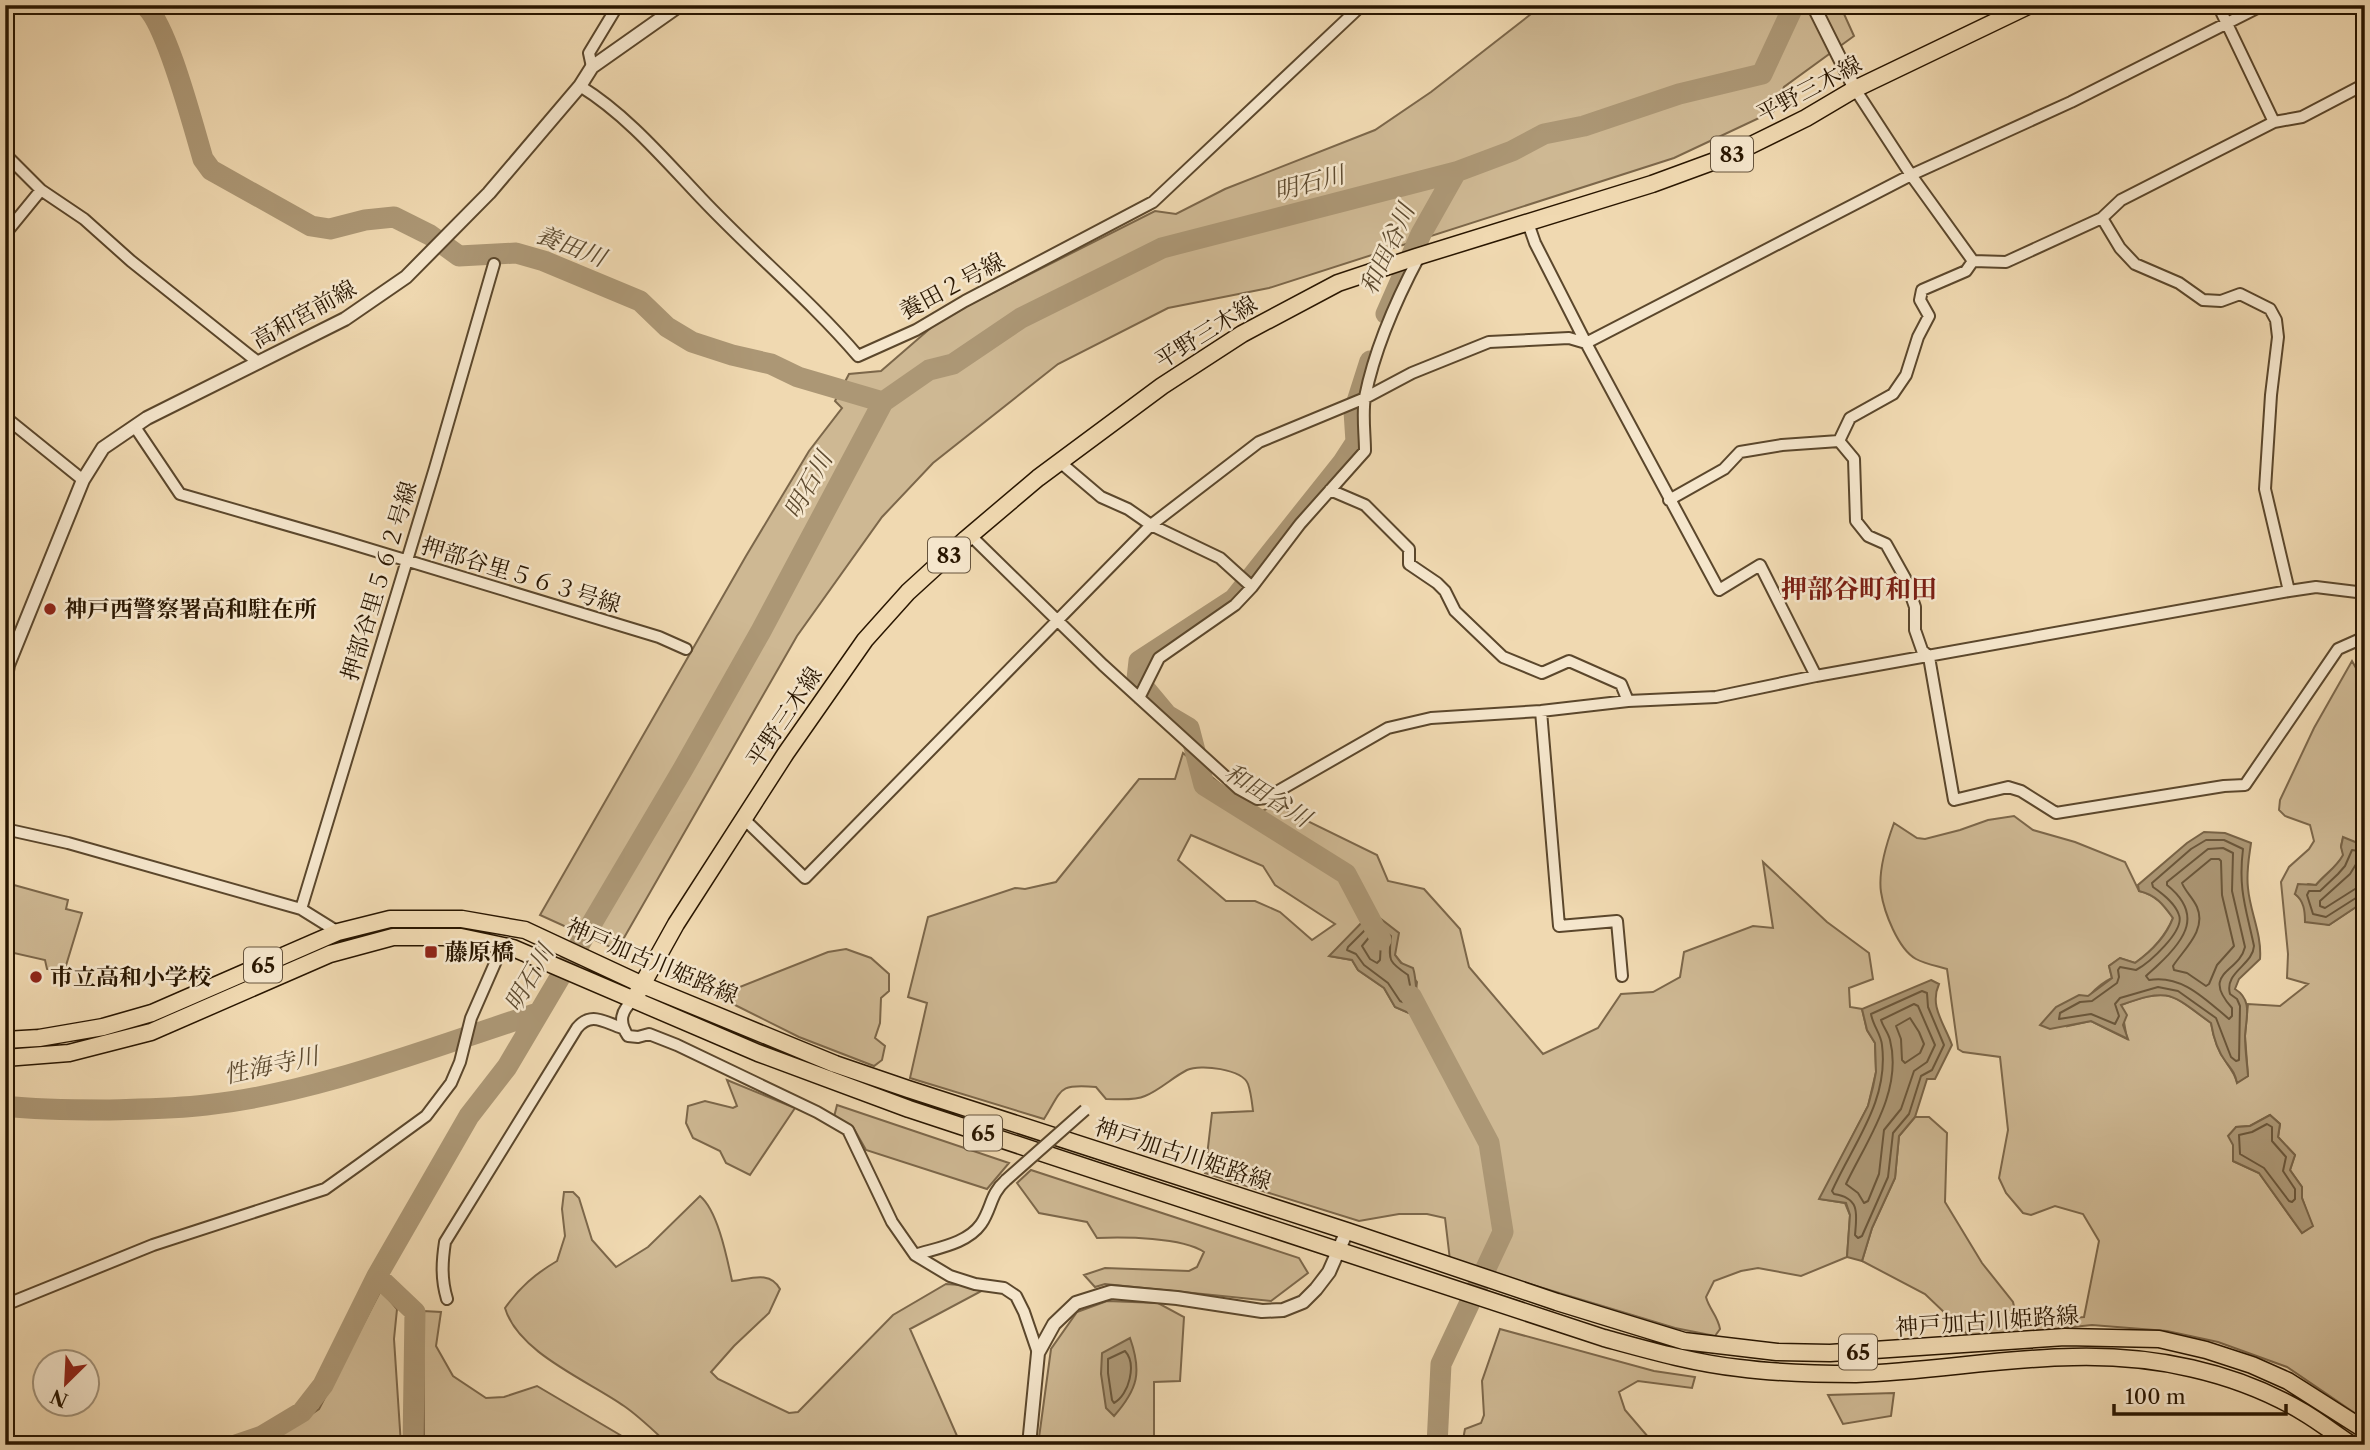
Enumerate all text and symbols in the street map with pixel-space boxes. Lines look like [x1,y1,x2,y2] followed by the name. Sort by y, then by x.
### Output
[1752,50,1866,128] street label: 平野三木線
[1711,136,1753,172] road number: 83
[1270,159,1350,206] water label: 明石川
[1354,197,1422,299] water label: 和田谷川
[532,220,613,274] water label: 養田川
[895,247,1009,325] street label: 養田２号線
[247,274,361,354] street label: 高和宮前線
[1150,290,1262,374] street label: 平野三木線
[778,444,840,524] water label: 明石川
[335,478,423,684] street label: 押部谷里５６２号線
[418,531,624,619] street label: 押部谷里５６３号線
[928,538,970,572] road number: 83
[1781,573,1937,605] district label: 押部谷町和田
[64,595,317,623] place label: 神戸西警察署高和駐在所
[42,601,58,617] marker: 神戸西警察署高和駐在所
[740,662,828,772] street label: 平野三木線
[1220,757,1319,834] water label: 和田谷川
[562,912,742,1010] street label: 神戸加古川姫路線
[498,937,561,1016] water label: 明石川
[445,938,514,966] place label: 藤原橋
[423,944,439,960] marker: 藤原橋
[244,948,282,982] road number: 65
[50,963,211,991] place label: 市立高和小学校
[28,969,44,985] marker: 市立高和小学校
[221,1040,324,1089] water label: 性海寺川
[1091,1112,1275,1196] street label: 神戸加古川姫路線
[964,1116,1002,1150] road number: 65
[1894,1301,2080,1341] street label: 神戸加古川姫路線
[1839,1334,1877,1370] road number: 65
[32,1348,102,1418] north arrow
[2114,1373,2286,1417] scale bar
[47,1384,72,1412] text: N
[2125,1384,2186,1409] text: 100 m

